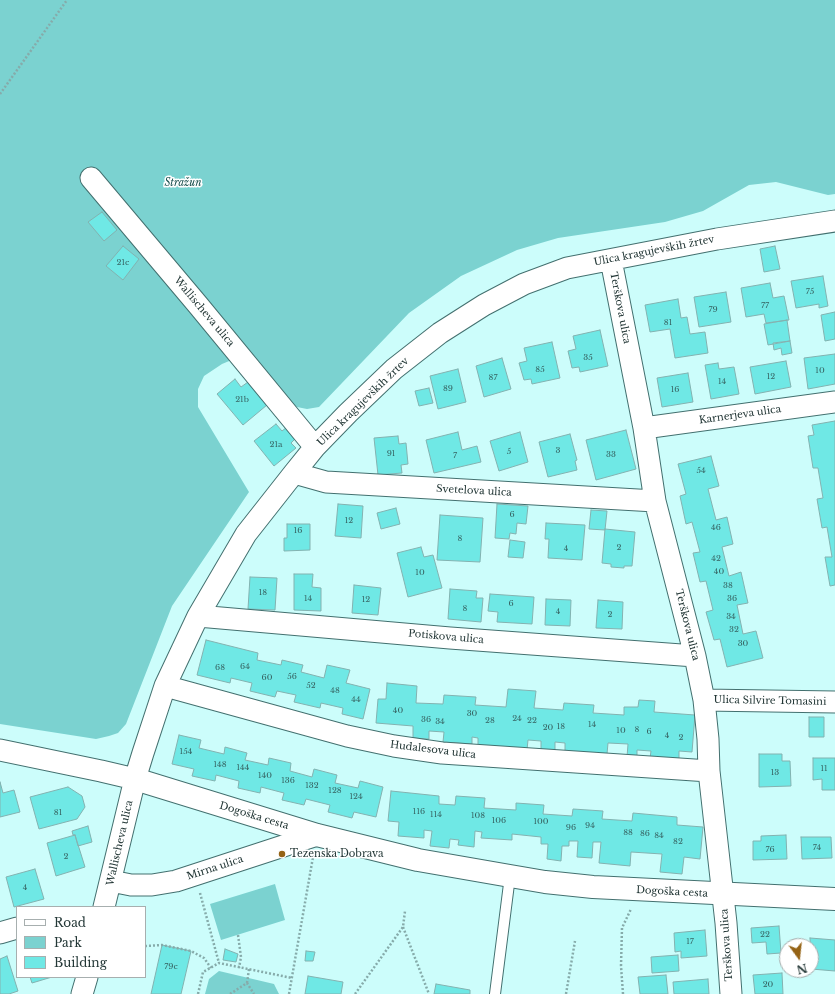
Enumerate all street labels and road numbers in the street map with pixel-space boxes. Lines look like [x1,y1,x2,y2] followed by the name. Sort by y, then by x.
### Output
[593,233,715,269] street label: Ulica kragujevških žrtev
[607,271,633,345] street label: Terškova ulica
[171,275,237,349] street label: Wallischeva ulica
[315,355,411,449] street label: Ulica kragujevških žrtev
[698,403,782,427] street label: Karnerjeva ulica
[436,483,512,499] street label: Svetelova ulica
[672,588,702,662] street label: Terškova ulica
[408,628,484,646] street label: Potiskova ulica
[713,694,827,708] street label: Ulica Silvire Tomasini
[389,739,477,761] street label: Hudalesova ulica
[104,799,136,887] street label: Wallischeva ulica
[218,800,290,832] street label: Dogoška cesta
[185,853,245,883] street label: Mirna ulica
[636,884,708,900] street label: Dogoška cesta
[718,908,736,982] street label: Terškova ulica

